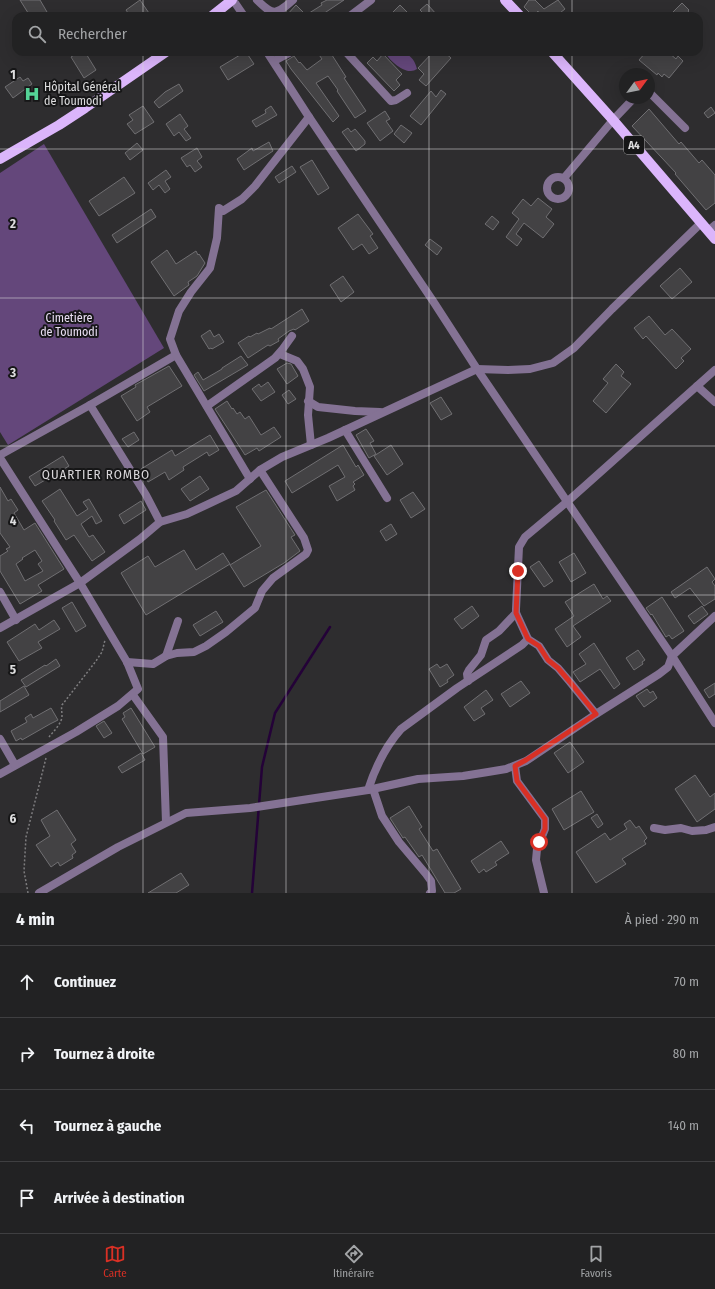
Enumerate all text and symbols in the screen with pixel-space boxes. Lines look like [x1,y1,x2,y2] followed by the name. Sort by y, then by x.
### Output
[12,12,703,56] search box
[26,23,48,45] icon: search
[58,25,127,43] text: Rechercher
[10,67,16,82] text: 1
[619,68,655,104] north arrow
[44,80,120,108] place label: Hôpital Général de Toumodi
[23,85,41,103] hospital icon: Hôpital Général de Toumodi
[624,136,644,154] road number: A4
[9,216,16,231] text: 2
[40,311,98,339] park label: Cimetière de Toumodi
[9,365,16,380] text: 3
[42,467,150,482] district label: QUARTIER ROMBO
[10,513,17,528] text: 4
[509,562,527,580] route end
[10,662,16,677] text: 5
[10,811,17,826] text: 6
[530,833,548,851] route start
[16,909,55,930] text: 4 min
[625,912,699,927] text: À pied · 290 m
[16,971,38,993] icon: ahead
[54,973,116,991] text: Continuez
[674,974,699,989] text: 70 m
[16,1043,38,1065] icon: right
[54,1045,155,1063] text: Tournez à droite
[673,1046,699,1061] text: 80 m
[16,1115,38,1137] icon: left
[54,1117,161,1135] text: Tournez à gauche
[668,1118,699,1133] text: 140 m
[16,1187,38,1209] icon: arrive
[54,1189,185,1207] text: Arrivée à destination
[103,1243,127,1280] tab: Carte
[333,1243,374,1280] tab: Itinéraire
[581,1243,612,1280] tab: Favoris

